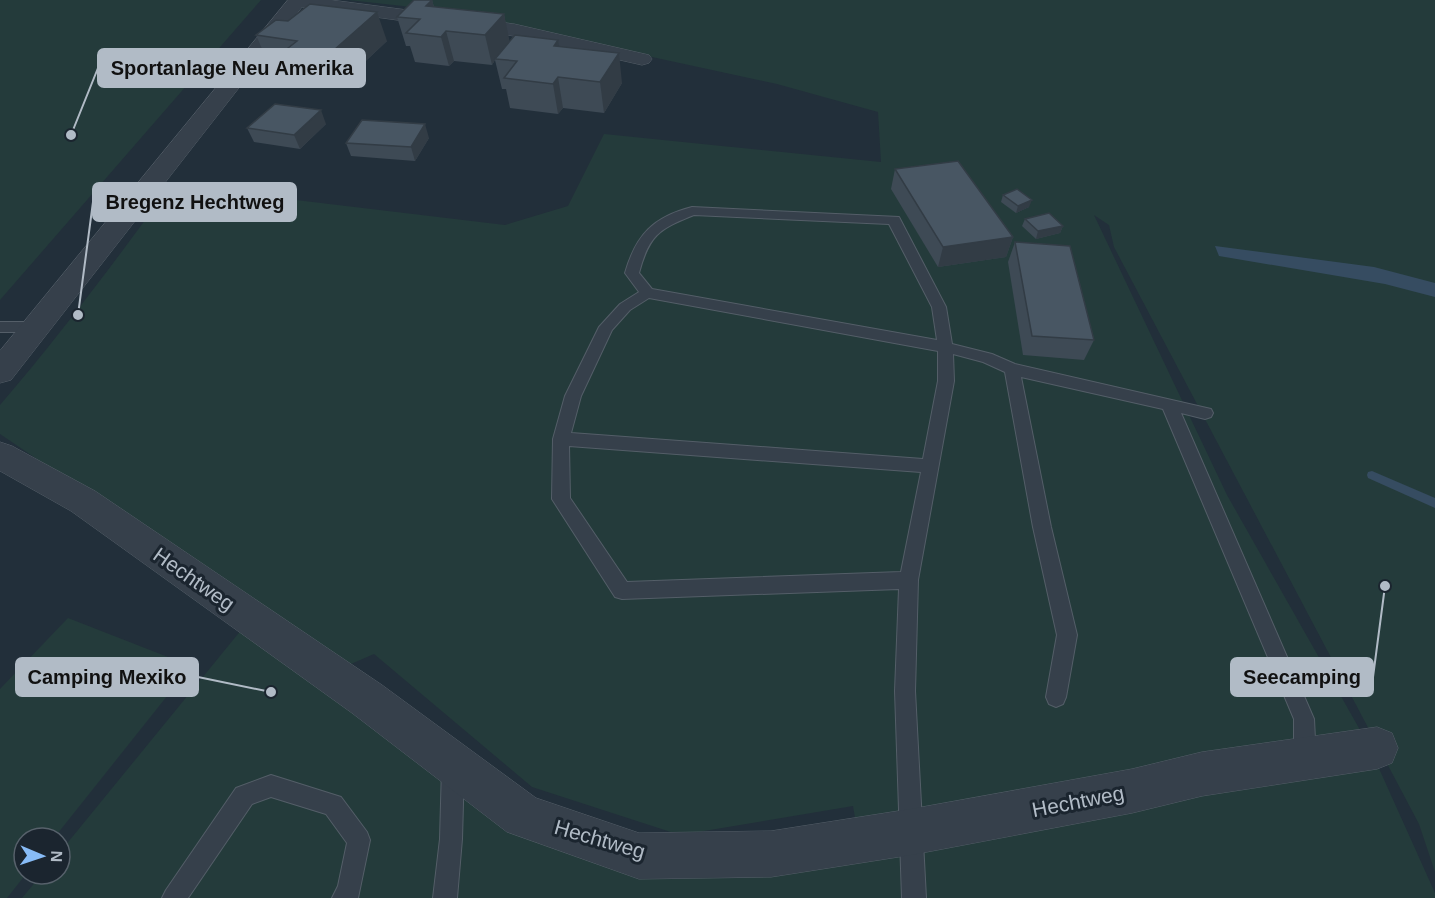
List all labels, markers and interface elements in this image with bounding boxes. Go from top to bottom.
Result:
callout: Sportanlage Neu Amerika [98,49,365,87]
text: Sportanlage Neu Amerika [111,57,354,79]
callout: Bregenz Hechtweg [93,183,296,221]
text: Bregenz Hechtweg [106,191,284,213]
street label: Hechtweg [149,543,239,615]
callout: Camping Mexiko [16,658,198,696]
callout: Seecamping [1231,658,1373,696]
text: Camping Mexiko [28,666,186,688]
text: Seecamping [1243,666,1361,688]
street label: Hechtweg [1030,781,1126,821]
street label: Hechtweg [552,815,648,863]
north arrow [12,826,72,886]
text: N [48,850,65,863]

